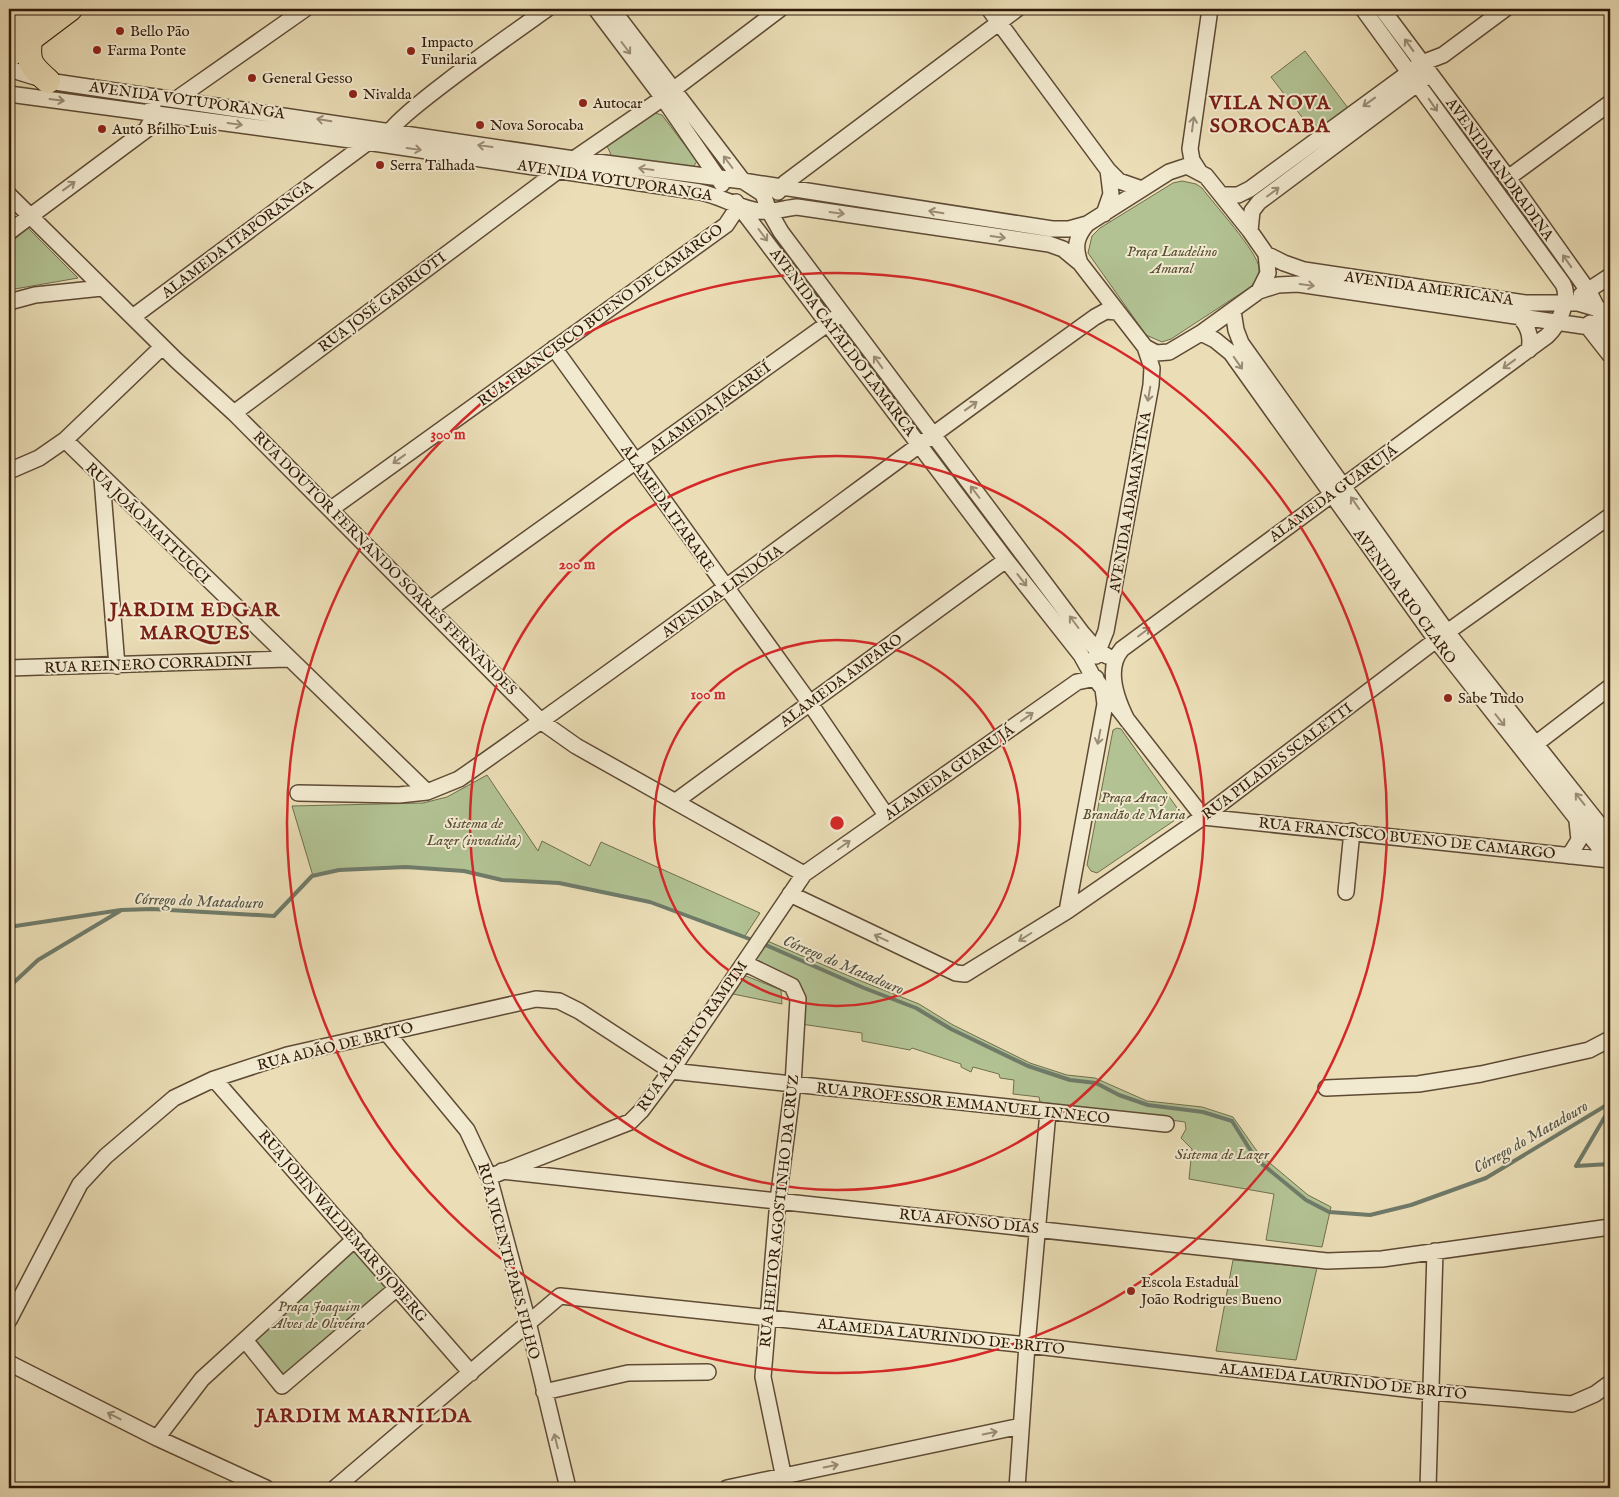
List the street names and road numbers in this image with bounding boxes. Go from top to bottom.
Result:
street label: AVENIDA VOTUPORANGA [87,77,287,124]
street label: AVENIDA ANDRADINA [1441,93,1558,245]
street label: AVENIDA VOTUPORANGA [515,156,715,205]
street label: ALAMEDA ITAPORANGA [157,176,318,303]
street label: RUA FRANCISCO BUENO DE CAMARGO [474,220,727,411]
street label: AVENIDA CATALDO LAMARCA [765,244,920,441]
street label: RUA JOSÉ GABRIOTI [315,248,450,357]
street label: AVENIDA AMERICANA [1342,267,1515,310]
street label: ALAMEDA JACAREÍ [645,358,775,459]
street label: AVENIDA ADAMANTINA [1105,409,1156,595]
street label: RUA DOUTOR FERNANDO SOARES FERNANDES [249,427,521,699]
street label: ALAMEDA ITARARE [616,440,719,576]
street label: ALAMEDA GUARUJÁ [1265,440,1402,547]
street label: RUA JOÃO MATTUCCI [81,459,215,588]
street label: AVENIDA RIO CLARO [1349,524,1460,668]
street label: AVENIDA LINDÓIA [657,541,787,642]
street label: ALAMEDA AMPARO [776,630,906,732]
street label: RUA REINERO CORRADINI [44,651,253,678]
street label: RUA PILADES SCALETTI [1198,698,1357,824]
street label: ALAMEDA GUARUJÁ [880,720,1019,825]
street label: RUA FRANCISCO BUENO DE CAMARGO [1257,813,1556,864]
street label: RUA ALBERTO RAMPIM [633,957,752,1115]
street label: RUA ADÃO DE BRITO [255,1018,415,1075]
street label: RUA HEITOR AGOSTINHO DA CRUZ [756,1073,803,1349]
street label: RUA PROFESSOR EMMANUEL INNECO [815,1079,1111,1128]
street label: RUA JOHN WALDEMAR SJOBERG [254,1126,431,1326]
street label: RUA VICENTE PAES FILHO [473,1161,544,1361]
street label: RUA AFONSO DIAS [898,1205,1040,1238]
street label: ALAMEDA LAURINDO DE BRITO [815,1314,1066,1359]
street label: ALAMEDA LAURINDO DE BRITO [1217,1359,1468,1404]

